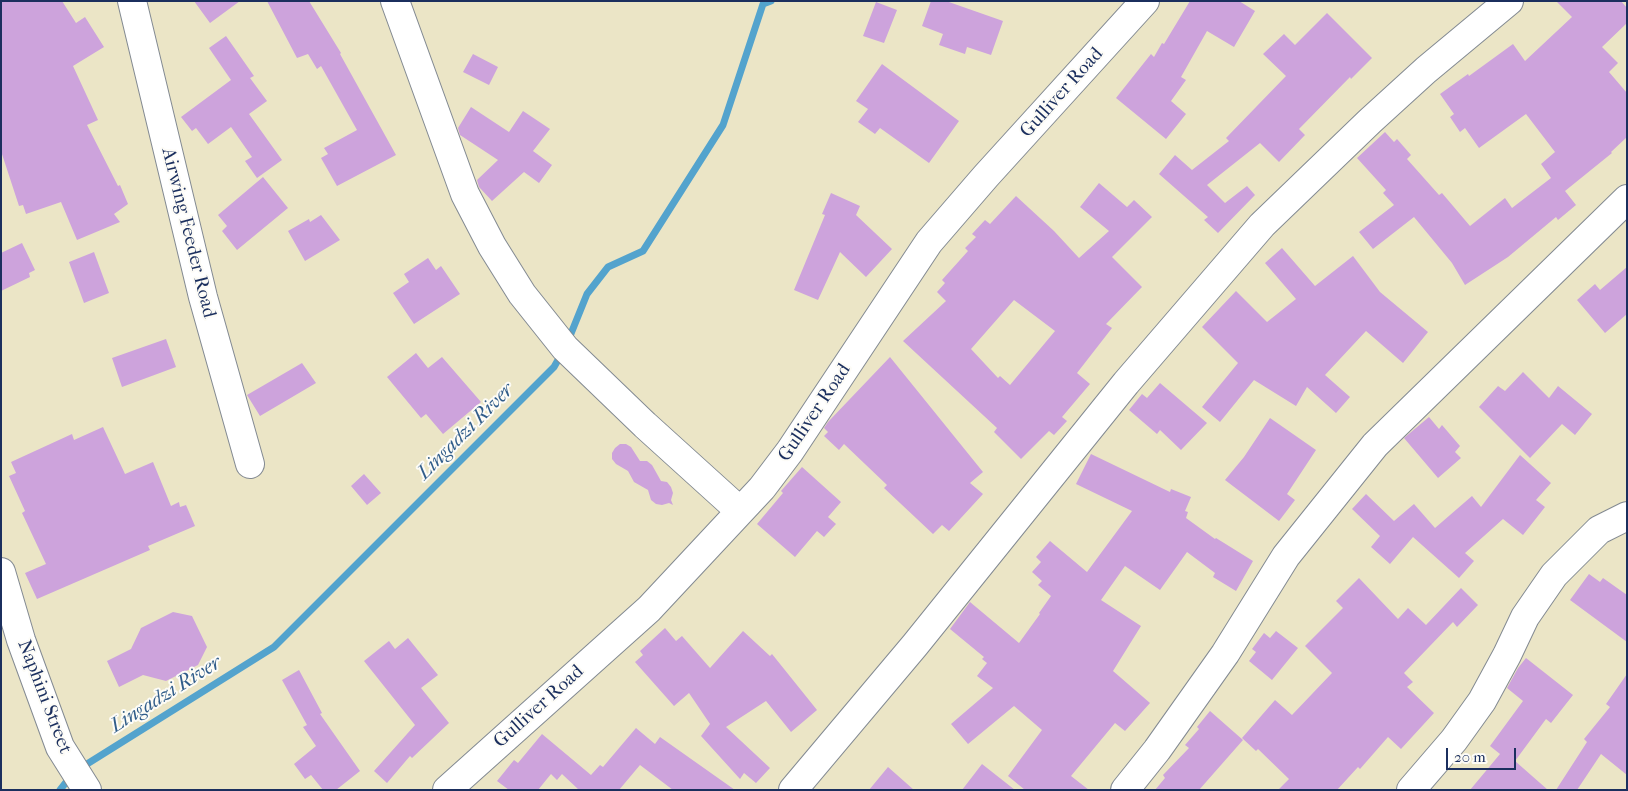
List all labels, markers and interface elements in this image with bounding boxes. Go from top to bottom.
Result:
street label: Gulliver Road [1016,43,1108,143]
street label: Airwing Feeder Road [156,146,220,320]
street label: Gulliver Road [774,360,856,466]
water label: Lingadzi River [413,379,519,485]
street label: Naphini Street [12,637,76,757]
water label: Lingadzi River [106,651,226,739]
street label: Gulliver Road [489,661,589,753]
scale bar [1448,738,1518,770]
text: 20 m [1454,748,1486,766]

